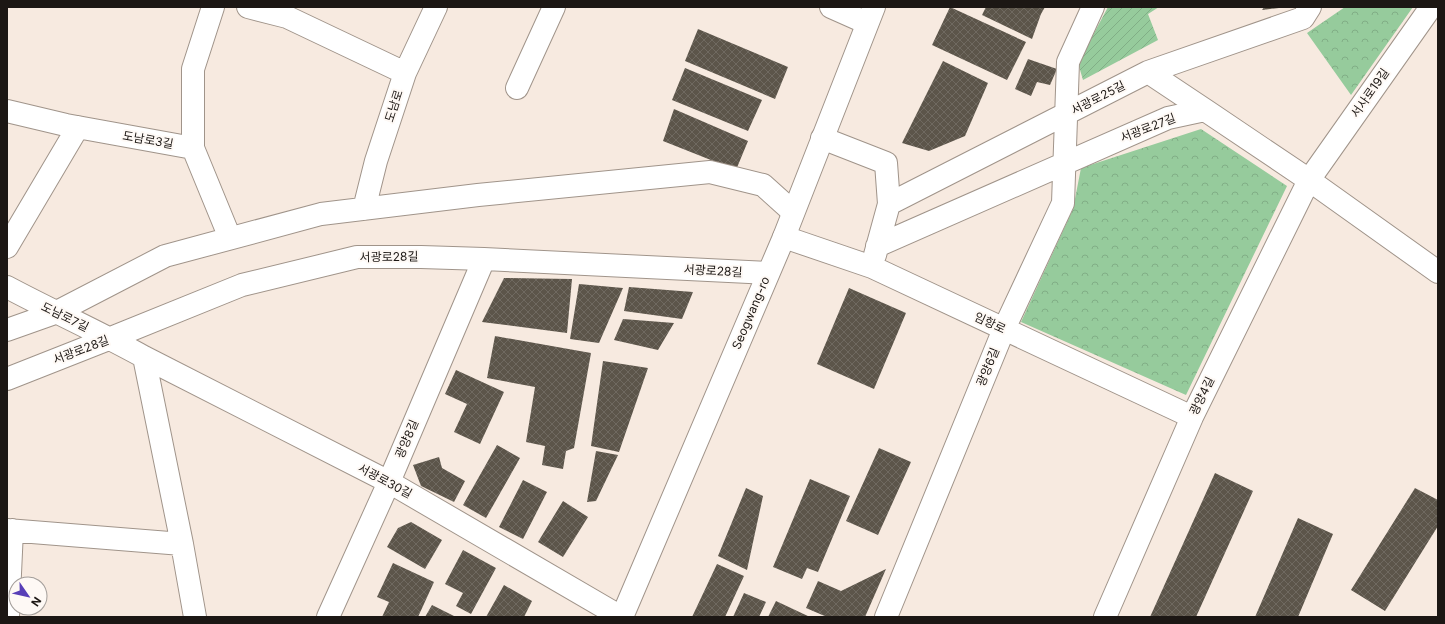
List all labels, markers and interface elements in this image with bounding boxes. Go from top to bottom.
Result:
street label: 서사로19길 [1347,65,1392,120]
street label: 서광로25길 [1068,78,1127,118]
street label: 도남로 [381,88,406,124]
street label: 서광로27길 [1118,110,1178,145]
street label: 도남로3길 [121,128,175,151]
street label: 서광로28길 [359,248,419,265]
street label: 서광로28길 [683,261,743,280]
street label: Seogwang-ro [729,274,773,351]
street label: 도남로7길 [39,299,91,334]
street label: 임항로 [972,309,1008,336]
street label: 서광로28길 [51,332,111,367]
street label: 광양6길 [973,345,1002,388]
street label: 광양4길 [1186,374,1217,417]
street label: 광양8길 [392,417,421,460]
street label: 서광로30길 [356,460,415,501]
north arrow [8,576,48,616]
text: N [28,594,44,609]

